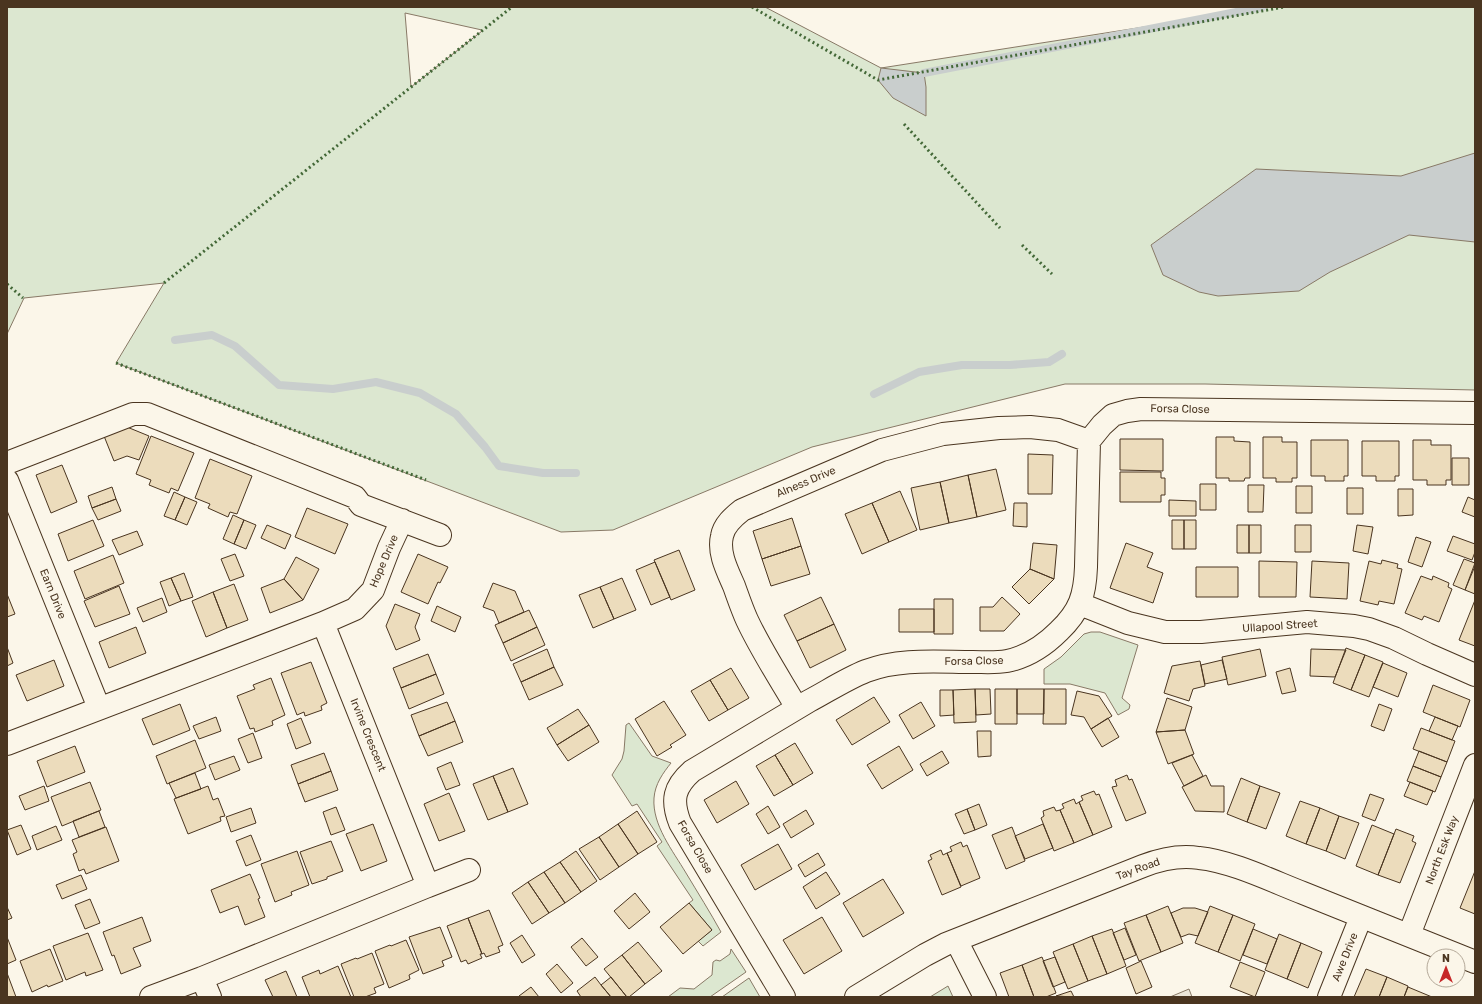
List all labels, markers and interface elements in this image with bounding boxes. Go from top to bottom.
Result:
street label: Forsa Close [1150,402,1210,416]
street label: Alness Drive [774,464,838,500]
street label: Hope Drive [367,533,401,589]
street label: Earn Drive [37,567,69,621]
street label: Ullapool Street [1242,617,1319,635]
street label: Forsa Close [944,654,1004,668]
street label: Irvine Crescent [347,697,389,774]
street label: North Esk Way [1423,814,1461,886]
street label: Forsa Close [675,818,715,876]
street label: Tay Road [1114,855,1162,883]
street label: Awe Drive [1329,931,1361,983]
north arrow [1426,948,1466,988]
text: N [1442,952,1450,965]

